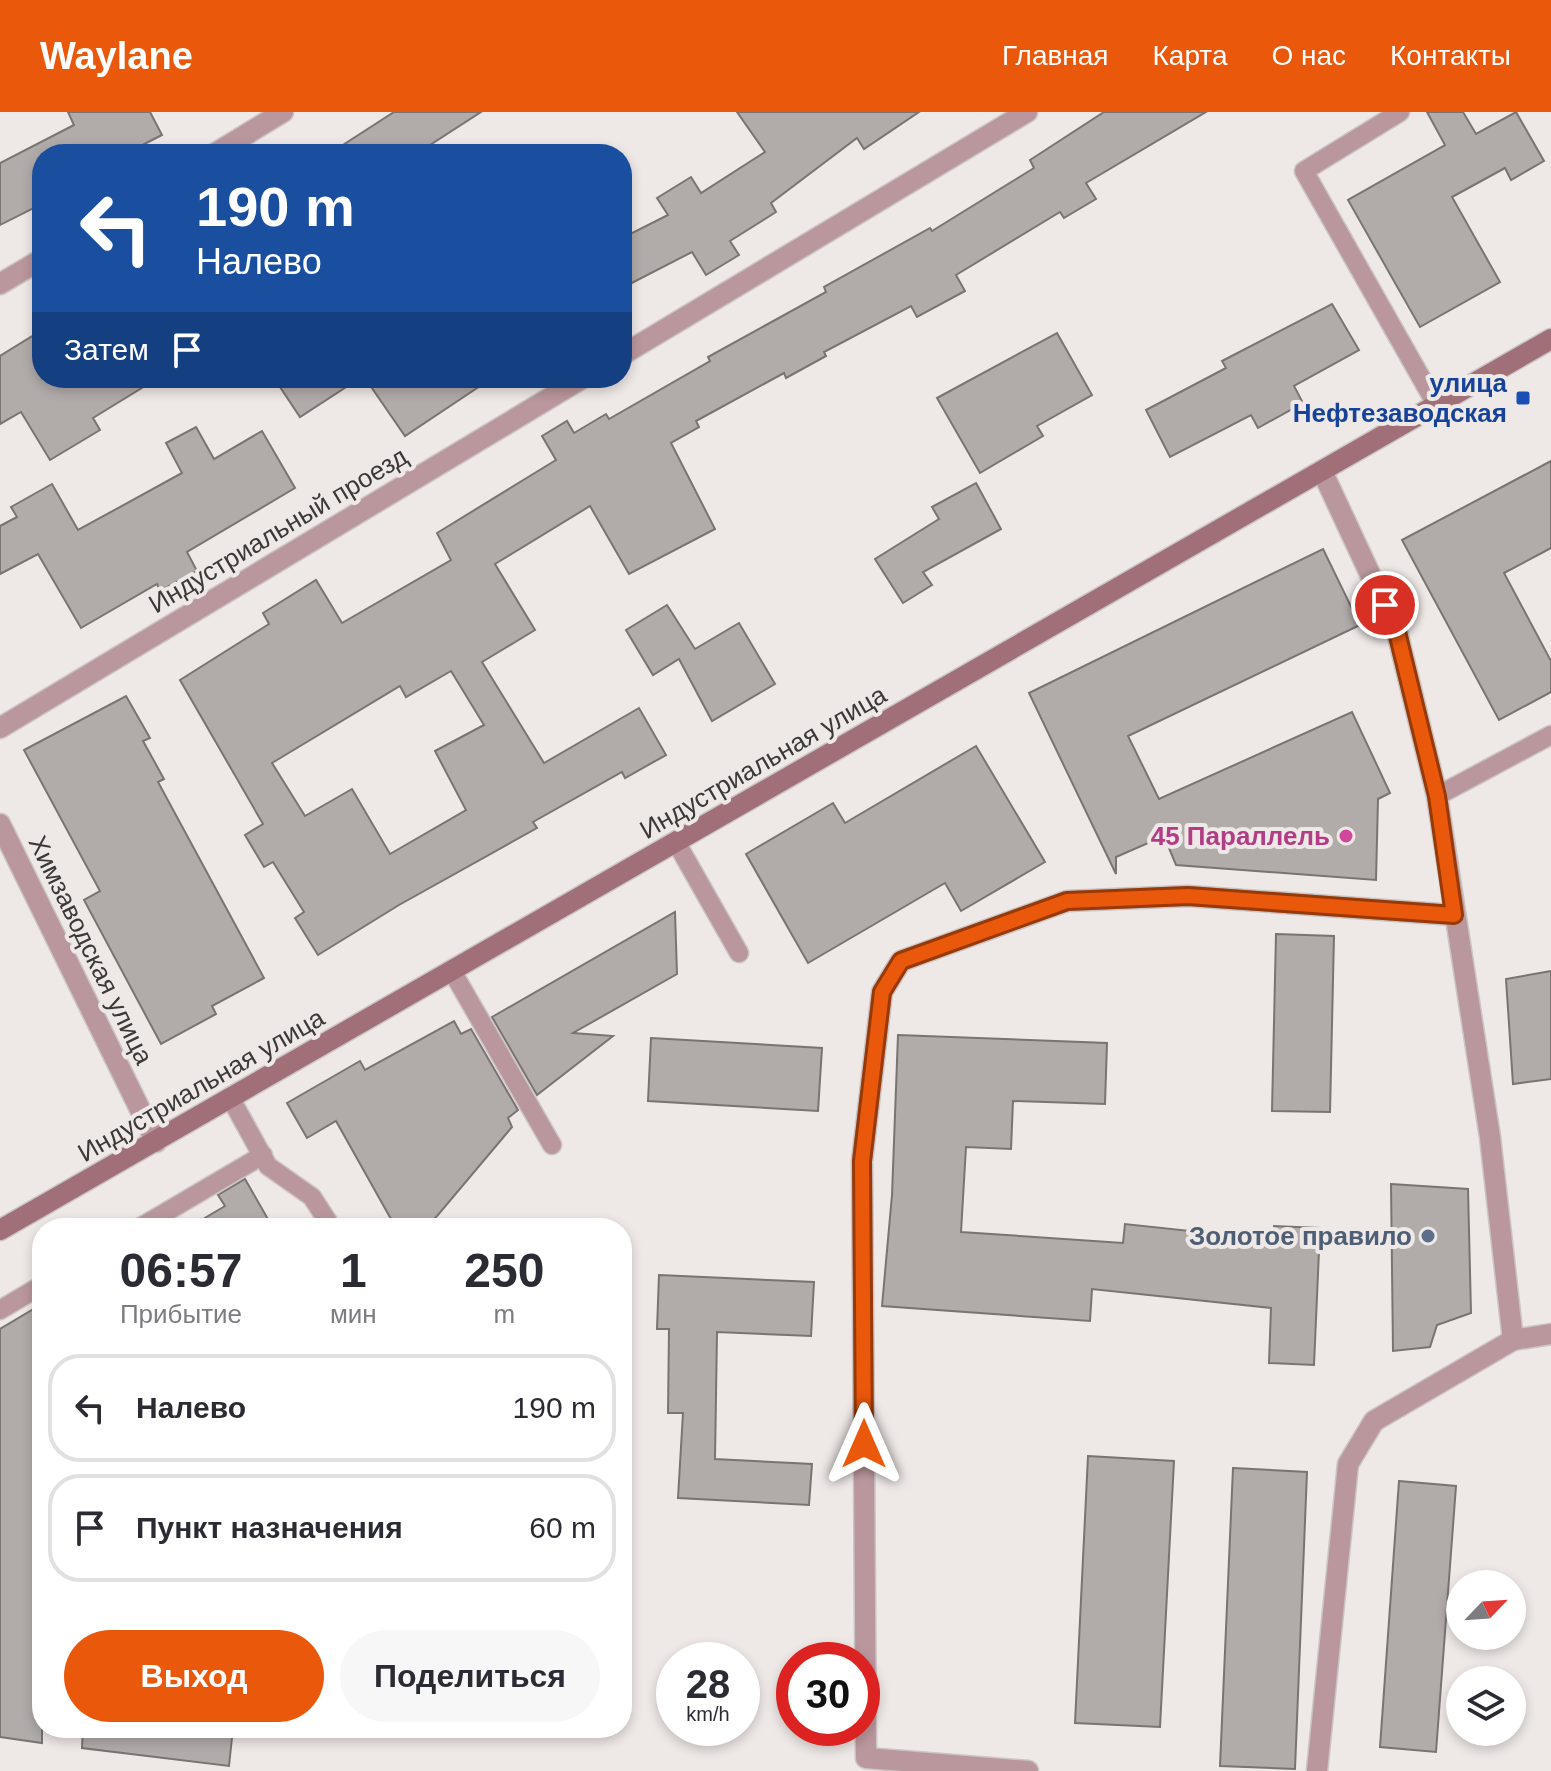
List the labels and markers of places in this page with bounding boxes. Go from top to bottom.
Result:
place label: улица Нефтезаводская [1293,368,1508,428]
marker: улица Нефтезаводская [1514,389,1532,407]
pin [1351,571,1419,639]
place label: 45 Параллель [1151,821,1330,851]
marker: 45 Параллель [1337,827,1355,845]
place label: Золотое правило [1189,1221,1412,1251]
marker: Золотое правило [1419,1227,1437,1245]

